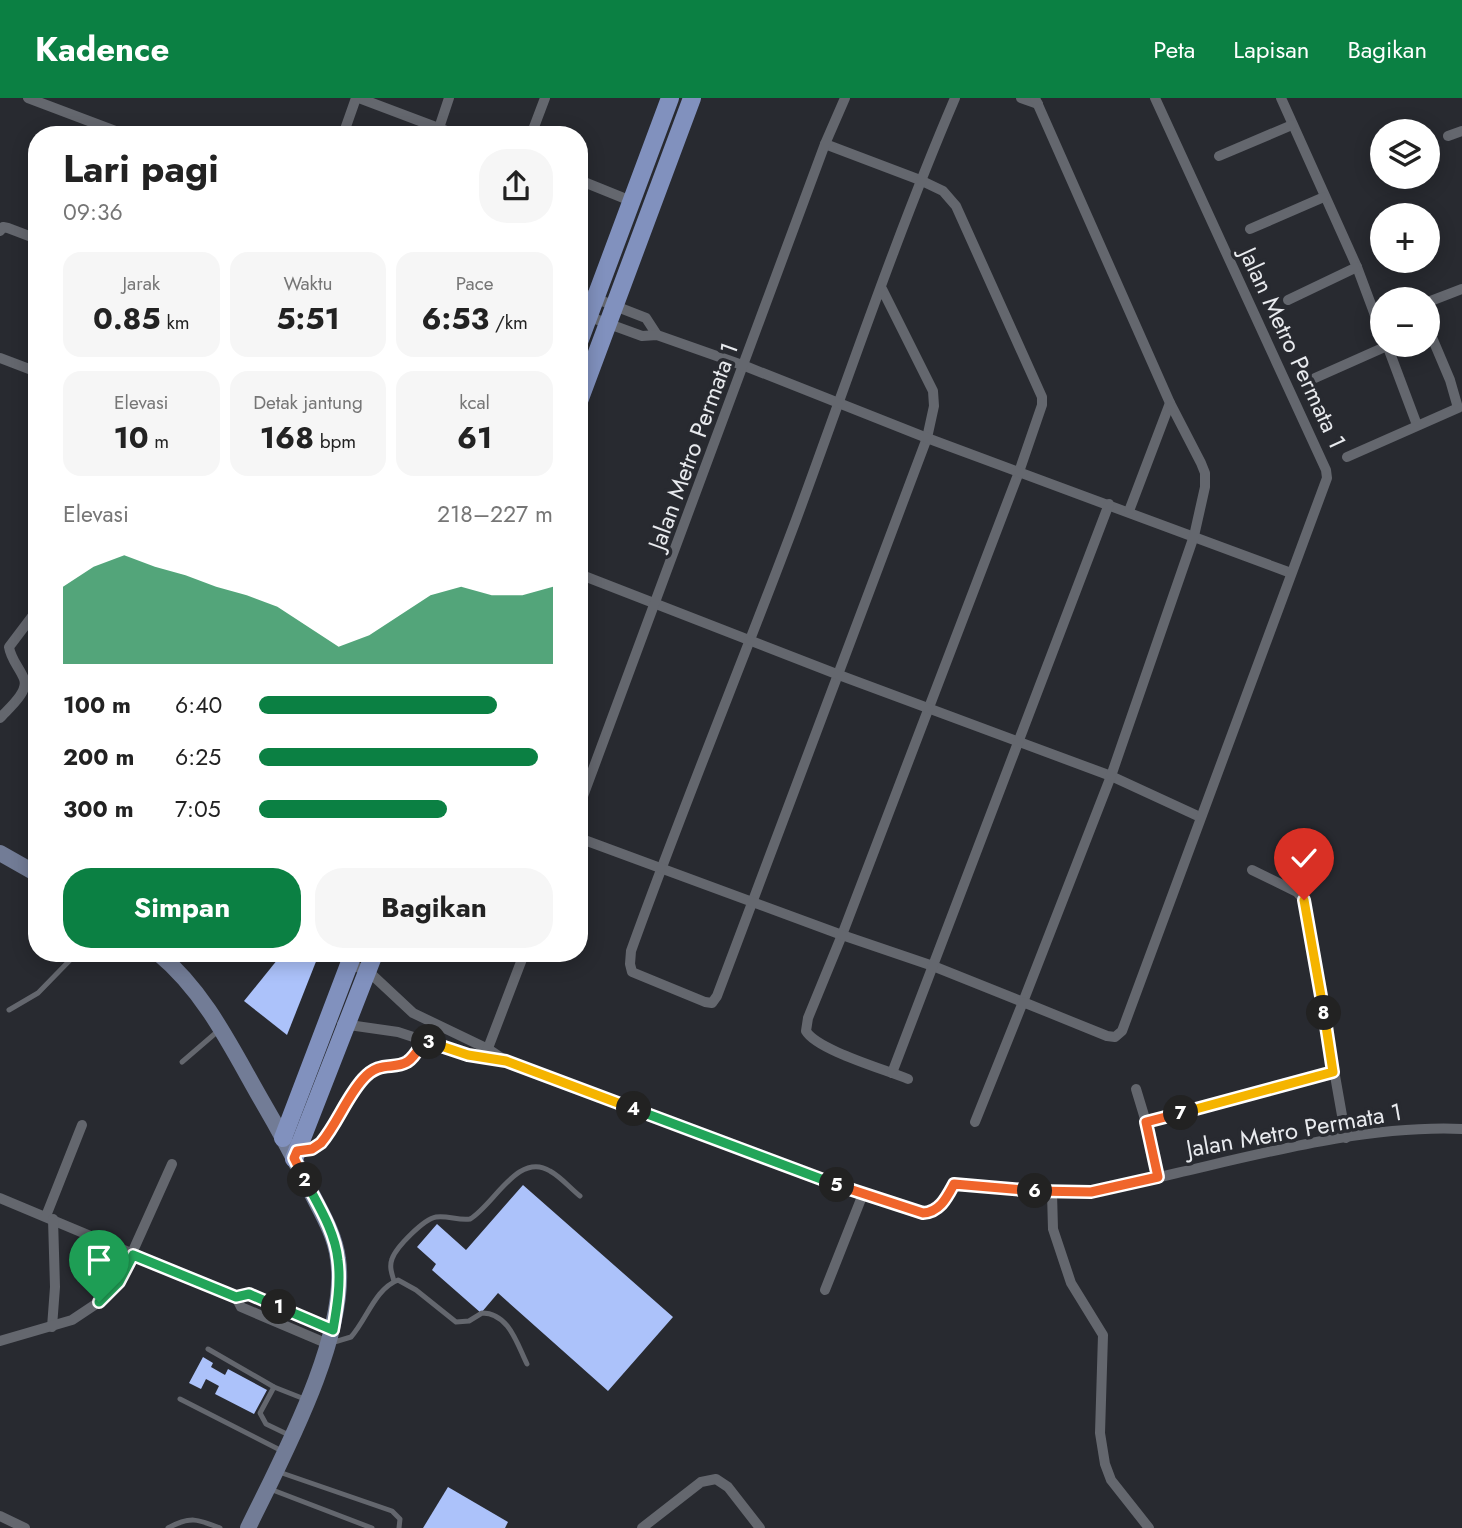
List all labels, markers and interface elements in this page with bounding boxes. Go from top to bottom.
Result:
text: Kadence [35,26,169,73]
text: Peta [1153,32,1195,67]
text: Lapisan [1233,32,1309,67]
text: Bagikan [1347,32,1427,67]
map controls [1370,119,1440,357]
button: layers [1370,119,1440,189]
text: Lari pagi [63,141,219,196]
button: share [479,149,553,223]
text: 09:36 [63,195,123,229]
button: + [1370,203,1440,273]
street label: Jalan Metro Permata 1 [1230,239,1355,454]
text: Jarak [122,270,160,297]
text: Waktu [284,270,332,297]
text: Pace [456,270,494,297]
button: − [1370,287,1440,357]
text: 0.85 [93,297,161,340]
text: 5:51 [276,297,340,340]
text: 6:53 [421,297,489,340]
text: km [161,309,190,336]
text: /km [489,309,528,336]
street label: Jalan Metro Permata 1 [638,337,747,557]
text: Elevasi [114,389,169,416]
text: Detak jantung [253,389,363,416]
text: kcal [459,389,490,416]
text: 10 [113,416,149,459]
text: 168 [260,416,314,459]
text: 61 [457,416,492,459]
text: m [149,428,169,455]
text: bpm [314,428,356,455]
text: Elevasi [63,497,129,531]
text: 218–227 m [437,497,553,531]
text: 100 m [63,688,131,722]
text: 6:40 [175,688,222,722]
text: 200 m [63,740,134,774]
text: 6:25 [175,740,221,774]
text: 300 m [63,792,134,826]
text: 7:05 [175,792,221,826]
pin [1274,828,1334,900]
icon: check [1285,839,1323,877]
button: Simpan [63,868,301,948]
button: Bagikan [315,868,553,948]
pin: 8 [1306,996,1342,1030]
text: 8 [1318,999,1329,1026]
pin: 3 [412,1024,446,1060]
text: 3 [423,1028,434,1055]
pin: 4 [616,1091,652,1126]
street label: Jalan Metro Permata 1 [1180,1094,1405,1167]
text: 4 [627,1095,640,1122]
pin: 7 [1164,1096,1198,1130]
text: 7 [1175,1099,1186,1126]
pin: 2 [288,1162,322,1198]
text: 2 [298,1166,311,1193]
pin: 5 [820,1168,854,1202]
text: 5 [830,1171,843,1198]
pin: 6 [1018,1174,1052,1208]
text: 6 [1028,1177,1041,1204]
pin [69,1230,129,1302]
icon: arrive [80,1241,118,1279]
pin: 1 [262,1290,296,1324]
text: 1 [274,1293,283,1320]

